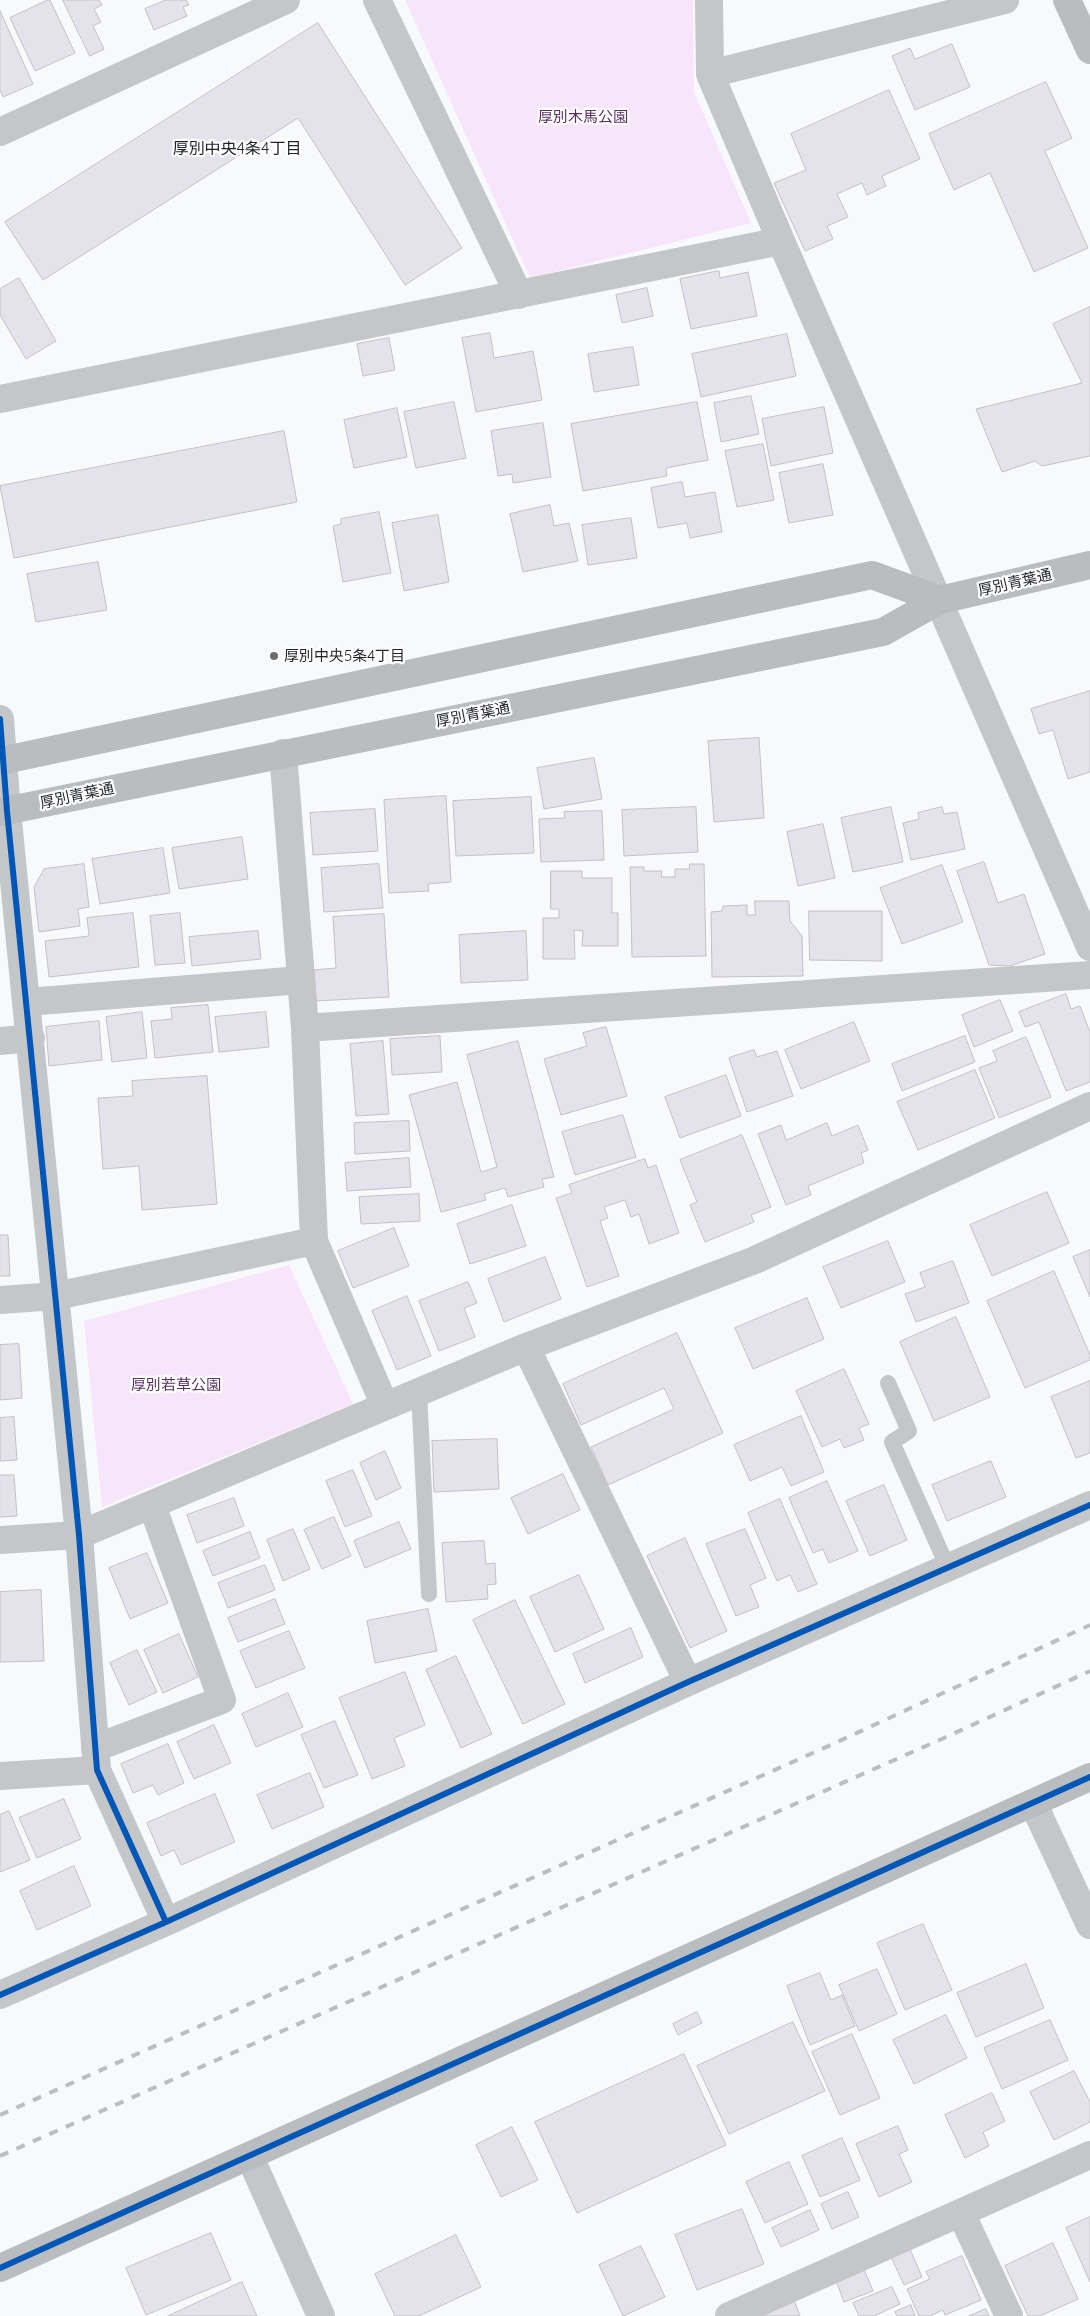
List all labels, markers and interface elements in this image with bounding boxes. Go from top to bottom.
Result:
park label: 厚別木馬公園 [538,108,628,126]
district label: 厚別中央4条4丁目 [173,139,301,159]
street label: 厚別青葉通 [976,566,1054,600]
place label: 厚別中央5条4丁目 [284,647,405,665]
marker: 厚別中央5条4丁目 [268,650,280,662]
street label: 厚別青葉通 [434,699,512,731]
street label: 厚別青葉通 [38,779,116,813]
park label: 厚別若草公園 [131,1376,221,1394]

